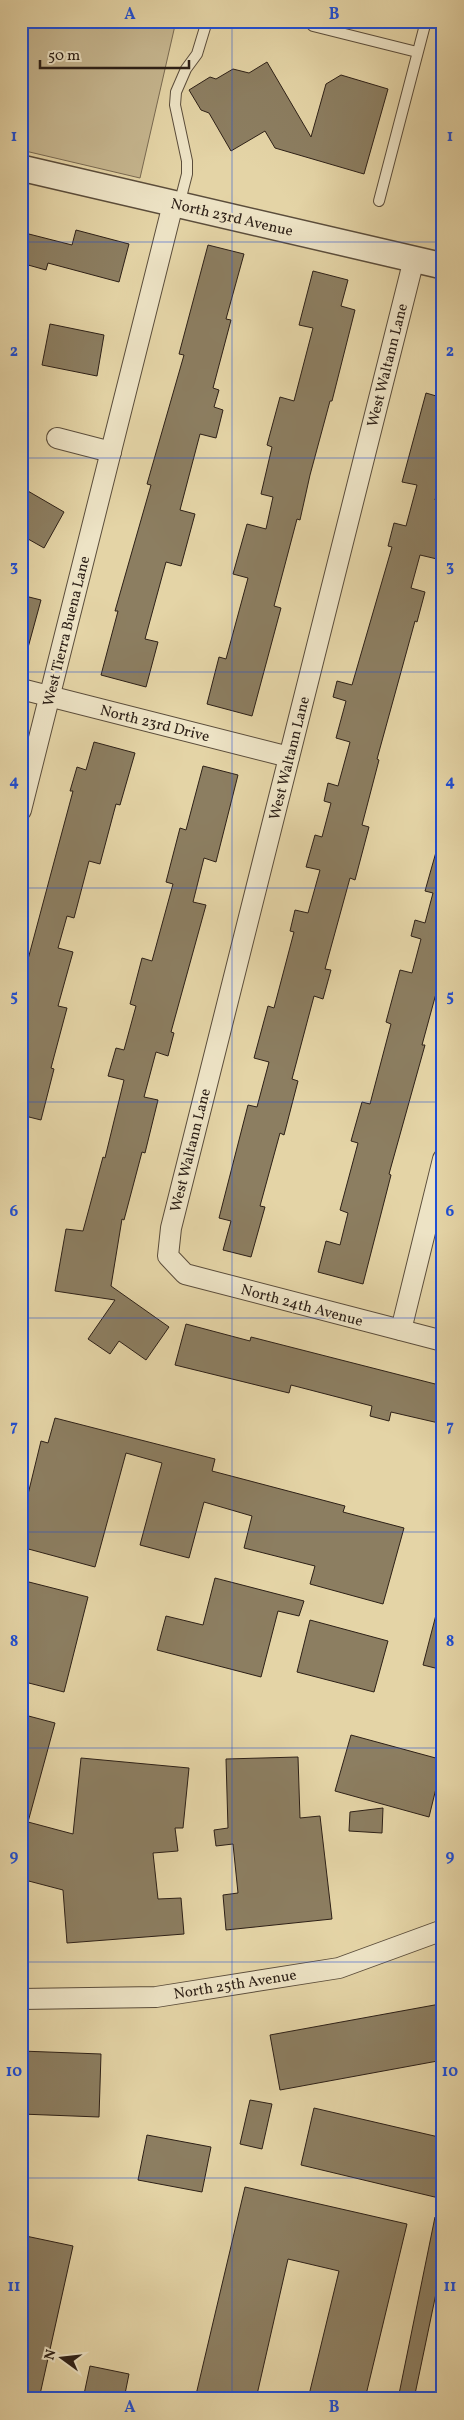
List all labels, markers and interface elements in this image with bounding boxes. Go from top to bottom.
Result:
text: A [124,4,136,26]
text: B [329,4,340,26]
scale bar [40,38,189,70]
text: 50 m [48,46,80,67]
text: 1 [11,126,17,148]
text: 1 [447,126,453,148]
street label: North 23rd Avenue [169,194,295,243]
street label: West Waltann Lane [363,301,414,429]
text: 2 [10,341,18,363]
text: 2 [446,341,454,363]
street label: West Tierra Buena Lane [39,554,96,709]
text: 3 [10,556,18,578]
text: 3 [446,556,454,578]
street label: West Waltann Lane [265,694,316,822]
street label: North 23rd Drive [98,701,212,748]
text: 4 [9,771,19,793]
text: 4 [445,771,455,793]
text: 5 [10,986,18,1008]
text: 5 [446,986,454,1008]
street label: West Waltann Lane [166,1086,217,1214]
text: 6 [10,1201,19,1223]
text: 6 [446,1201,455,1223]
street label: North 24th Avenue [238,1280,365,1333]
text: 7 [10,1416,18,1438]
text: 7 [446,1416,454,1438]
text: 8 [10,1631,18,1653]
text: 8 [446,1631,454,1653]
text: 9 [10,1846,19,1868]
text: 9 [446,1846,455,1868]
street label: North 25th Avenue [172,1965,298,2006]
text: 10 [6,2061,22,2083]
text: 10 [442,2061,458,2083]
text: 11 [8,2276,20,2298]
text: 11 [444,2276,456,2298]
north arrow [38,2332,88,2382]
text: N [40,2348,61,2362]
text: A [124,2397,136,2419]
text: B [329,2397,340,2419]

